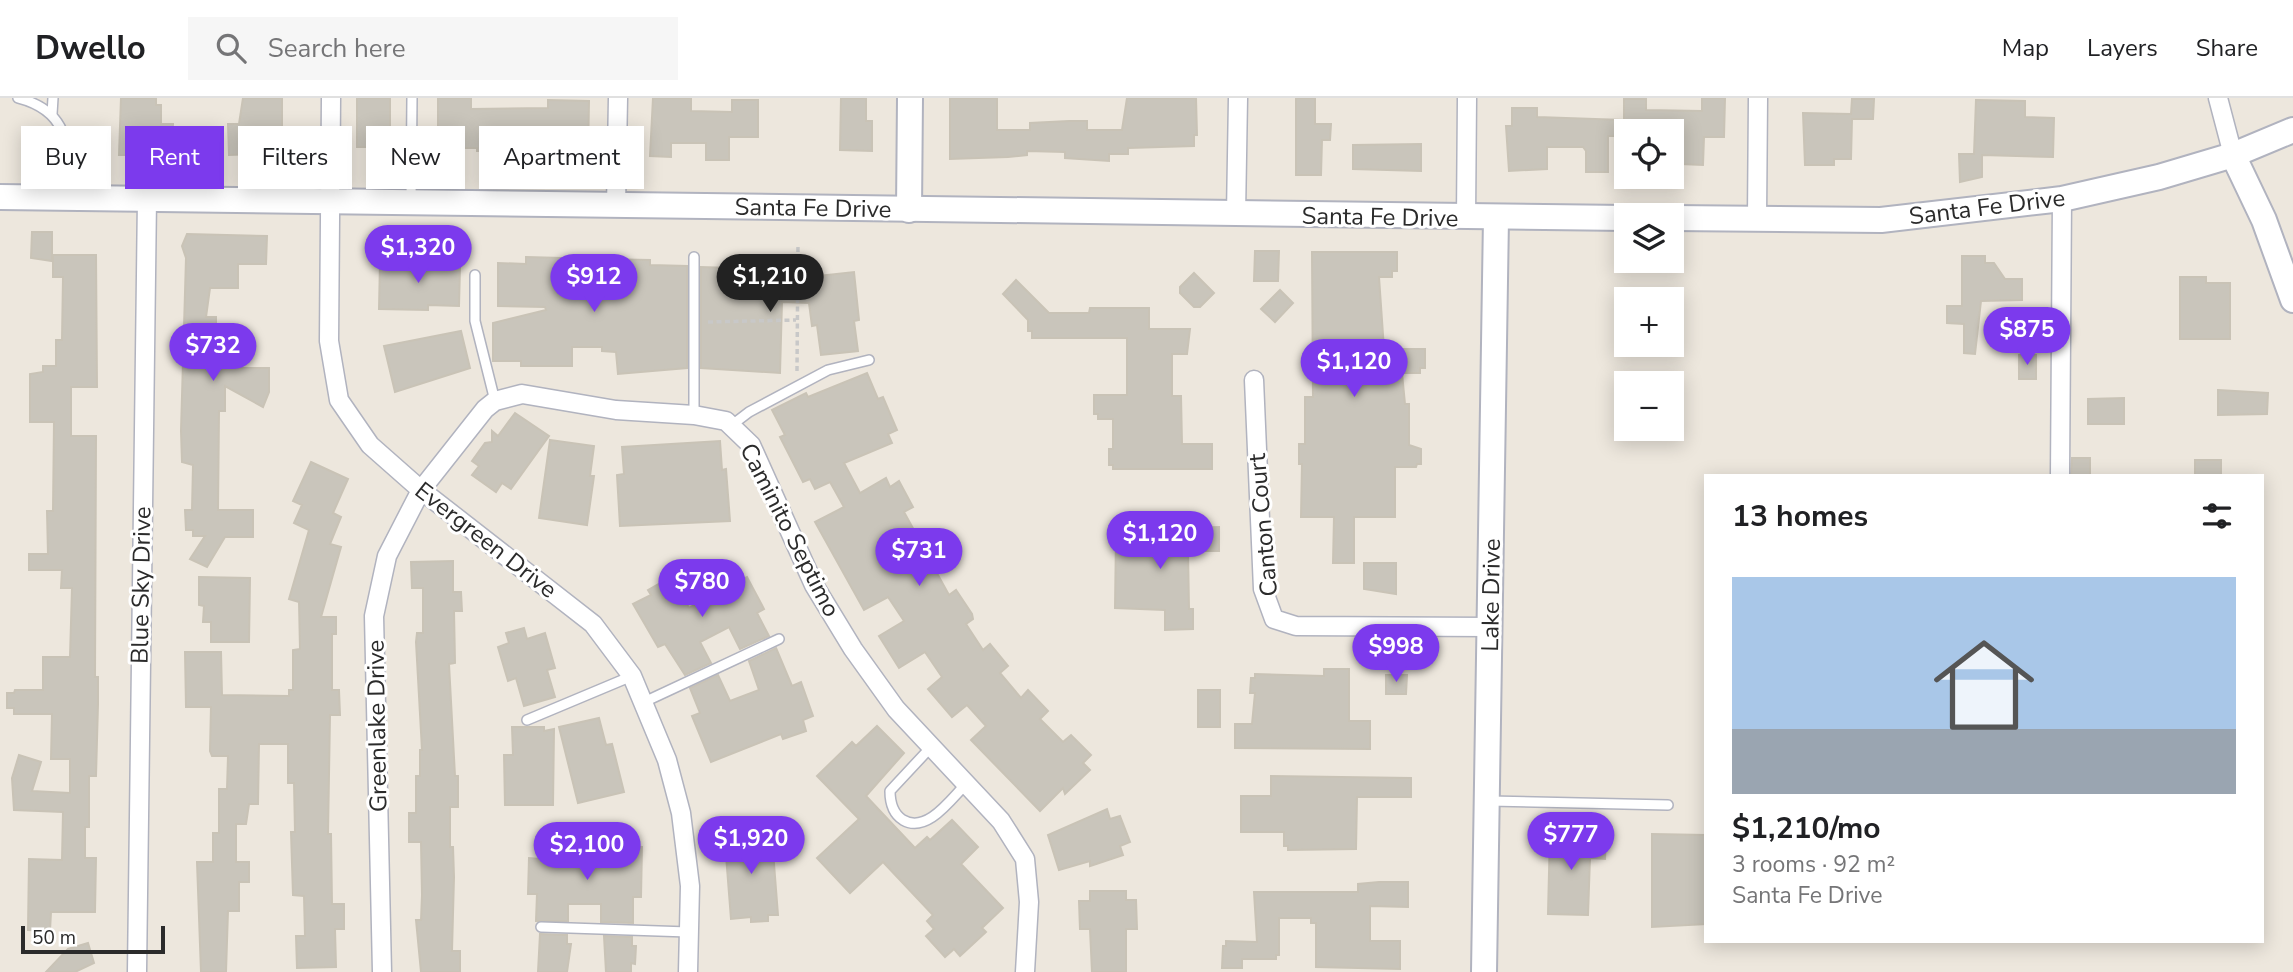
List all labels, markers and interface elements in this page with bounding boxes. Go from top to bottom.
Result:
search box [188,17,678,80]
text: Dwello [35,26,146,71]
icon: search [212,29,250,67]
text: Search here [268,31,406,66]
text: Map [2002,32,2049,64]
text: Layers [2087,32,2158,64]
text: Share [2196,32,2258,64]
map controls [1614,119,1684,441]
button: locate [1614,119,1684,189]
chip: Buy [21,126,111,189]
chip: Rent [125,126,224,189]
chip: Filters [238,126,352,189]
chip: New [366,126,465,189]
chip: Apartment [479,126,644,189]
street label: Santa Fe Drive [1907,182,2067,232]
street label: Santa Fe Drive [734,191,892,225]
street label: Santa Fe Drive [1301,200,1459,234]
button: layers [1614,203,1684,273]
pin: $1,320 [361,226,475,285]
text: $1,320 [381,232,455,263]
pin: $912 [553,254,635,314]
pin: $1,210 [713,254,827,314]
text: $912 [566,261,622,292]
text: $1,210 [733,261,807,292]
button: + [1614,287,1684,357]
pin: $875 [1986,308,2068,367]
text: $875 [1999,314,2055,345]
pin: $732 [172,324,254,383]
text: $732 [185,330,241,361]
pin: $1,120 [1297,340,1411,399]
text: $1,120 [1317,346,1391,377]
button: − [1614,371,1684,441]
street label: Caminito Septimo [732,438,848,622]
street label: Canton Court [1241,452,1285,598]
street label: Evergreen Drive [408,474,564,606]
text: 13 homes [1732,496,1868,537]
icon: filters [2198,497,2236,535]
street label: Blue Sky Drive [124,506,158,664]
pin: $1,120 [1103,512,1217,571]
text: $1,120 [1123,518,1197,549]
pin: $731 [878,528,960,588]
text: $731 [891,535,947,566]
street label: Lake Drive [1474,538,1508,652]
pin: $780 [661,560,743,619]
text: $780 [674,566,730,597]
icon: home [1921,622,2047,748]
pin: $998 [1355,624,1437,684]
text: $998 [1368,631,1424,662]
street label: Greenlake Drive [359,640,395,812]
text: $1,210/mo [1732,808,1881,849]
pin: $777 [1530,812,1612,872]
pin: $1,920 [694,816,808,876]
text: $777 [1543,819,1599,850]
pin: $2,100 [530,822,644,882]
text: $1,920 [714,823,788,854]
text: $2,100 [550,829,624,860]
text: 3 rooms · 92 m² [1732,849,1895,880]
text: Santa Fe Drive [1732,880,1882,911]
scale bar [21,923,164,955]
text: 50 m [32,925,76,951]

